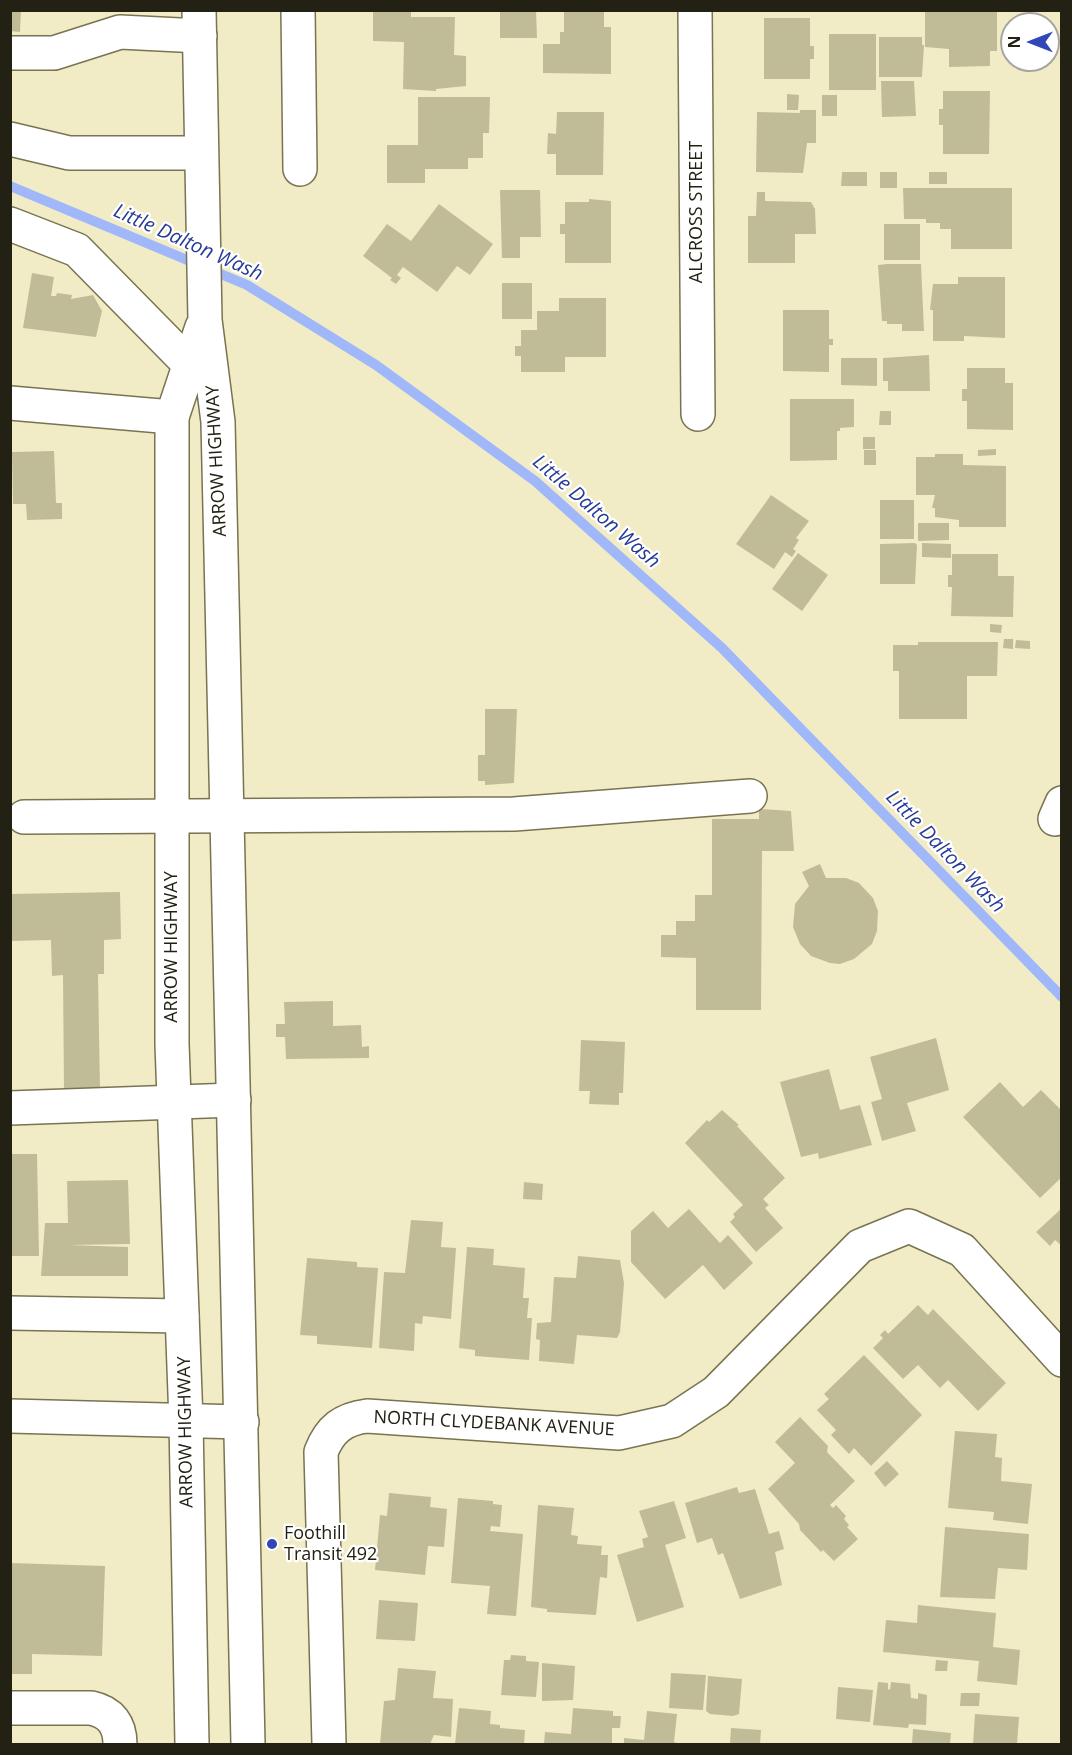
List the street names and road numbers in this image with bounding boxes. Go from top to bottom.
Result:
street label: ALCROSS STREET [686,141,708,283]
street label: ARROW HIGHWAY [202,385,232,537]
street label: ARROW HIGHWAY [161,871,183,1023]
street label: ARROW HIGHWAY [174,1356,198,1508]
street label: NORTH CLYDEBANK AVENUE [373,1407,615,1441]

